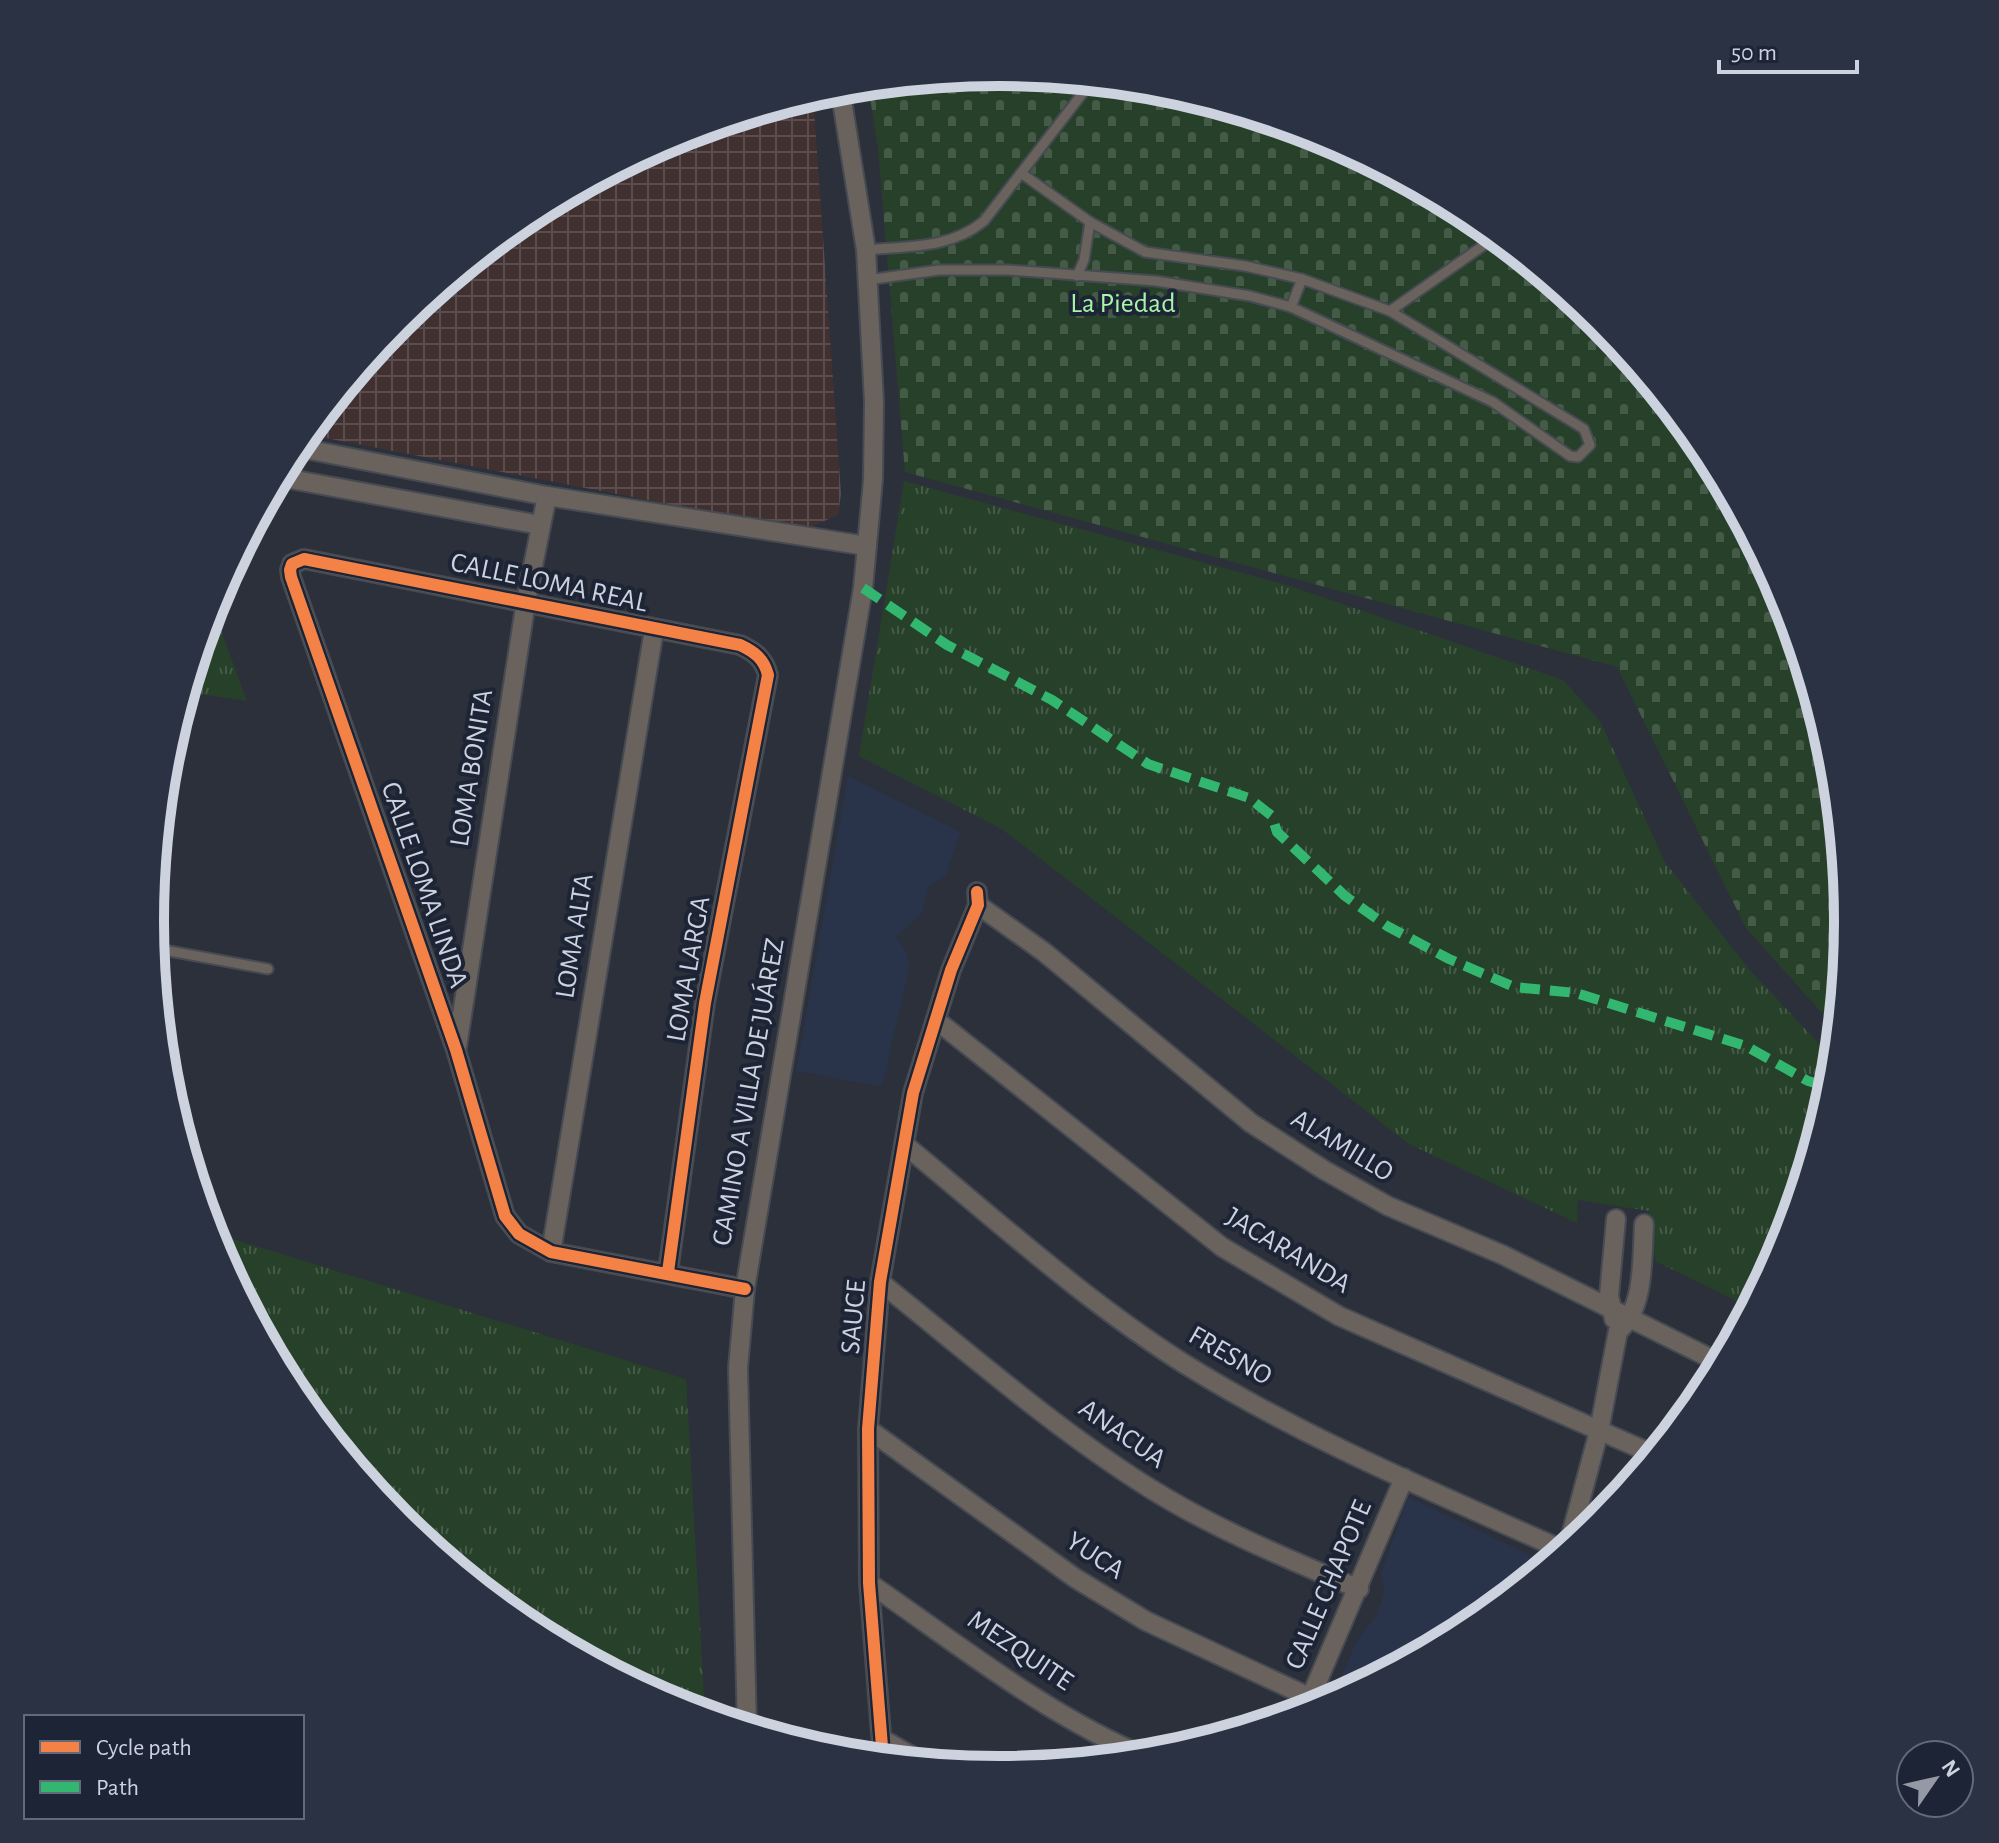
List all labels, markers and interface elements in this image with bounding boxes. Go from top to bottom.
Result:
scale bar [1719,24,1857,74]
text: 50 m [1731,41,1777,65]
park label: La Piedad [1070,290,1176,318]
street label: CALLE LOMA REAL [448,548,650,618]
street label: LOMA BONITA [446,687,498,849]
street label: CALLE LOMA LINDA [376,778,472,992]
street label: LOMA ALTA [551,872,599,1000]
street label: LOMA LARGA [662,894,716,1044]
street label: CAMINO A VILLA DE JUÁREZ [705,936,790,1248]
street label: ALAMILLO [1286,1105,1398,1187]
street label: JACARANDA [1221,1203,1355,1299]
street label: SAUCE [837,1279,871,1355]
street label: FRESNO [1184,1321,1276,1391]
street label: ANACUA [1073,1394,1171,1474]
street label: CALLE CHAPOTE [1281,1496,1377,1674]
street label: YUCA [1061,1527,1129,1585]
street label: MEZQUITE [962,1606,1078,1696]
legend [24,1715,304,1819]
text: Cycle path [96,1736,192,1760]
north arrow [1895,1739,1975,1819]
text: N [1937,1756,1964,1781]
text: Path [96,1776,139,1800]

